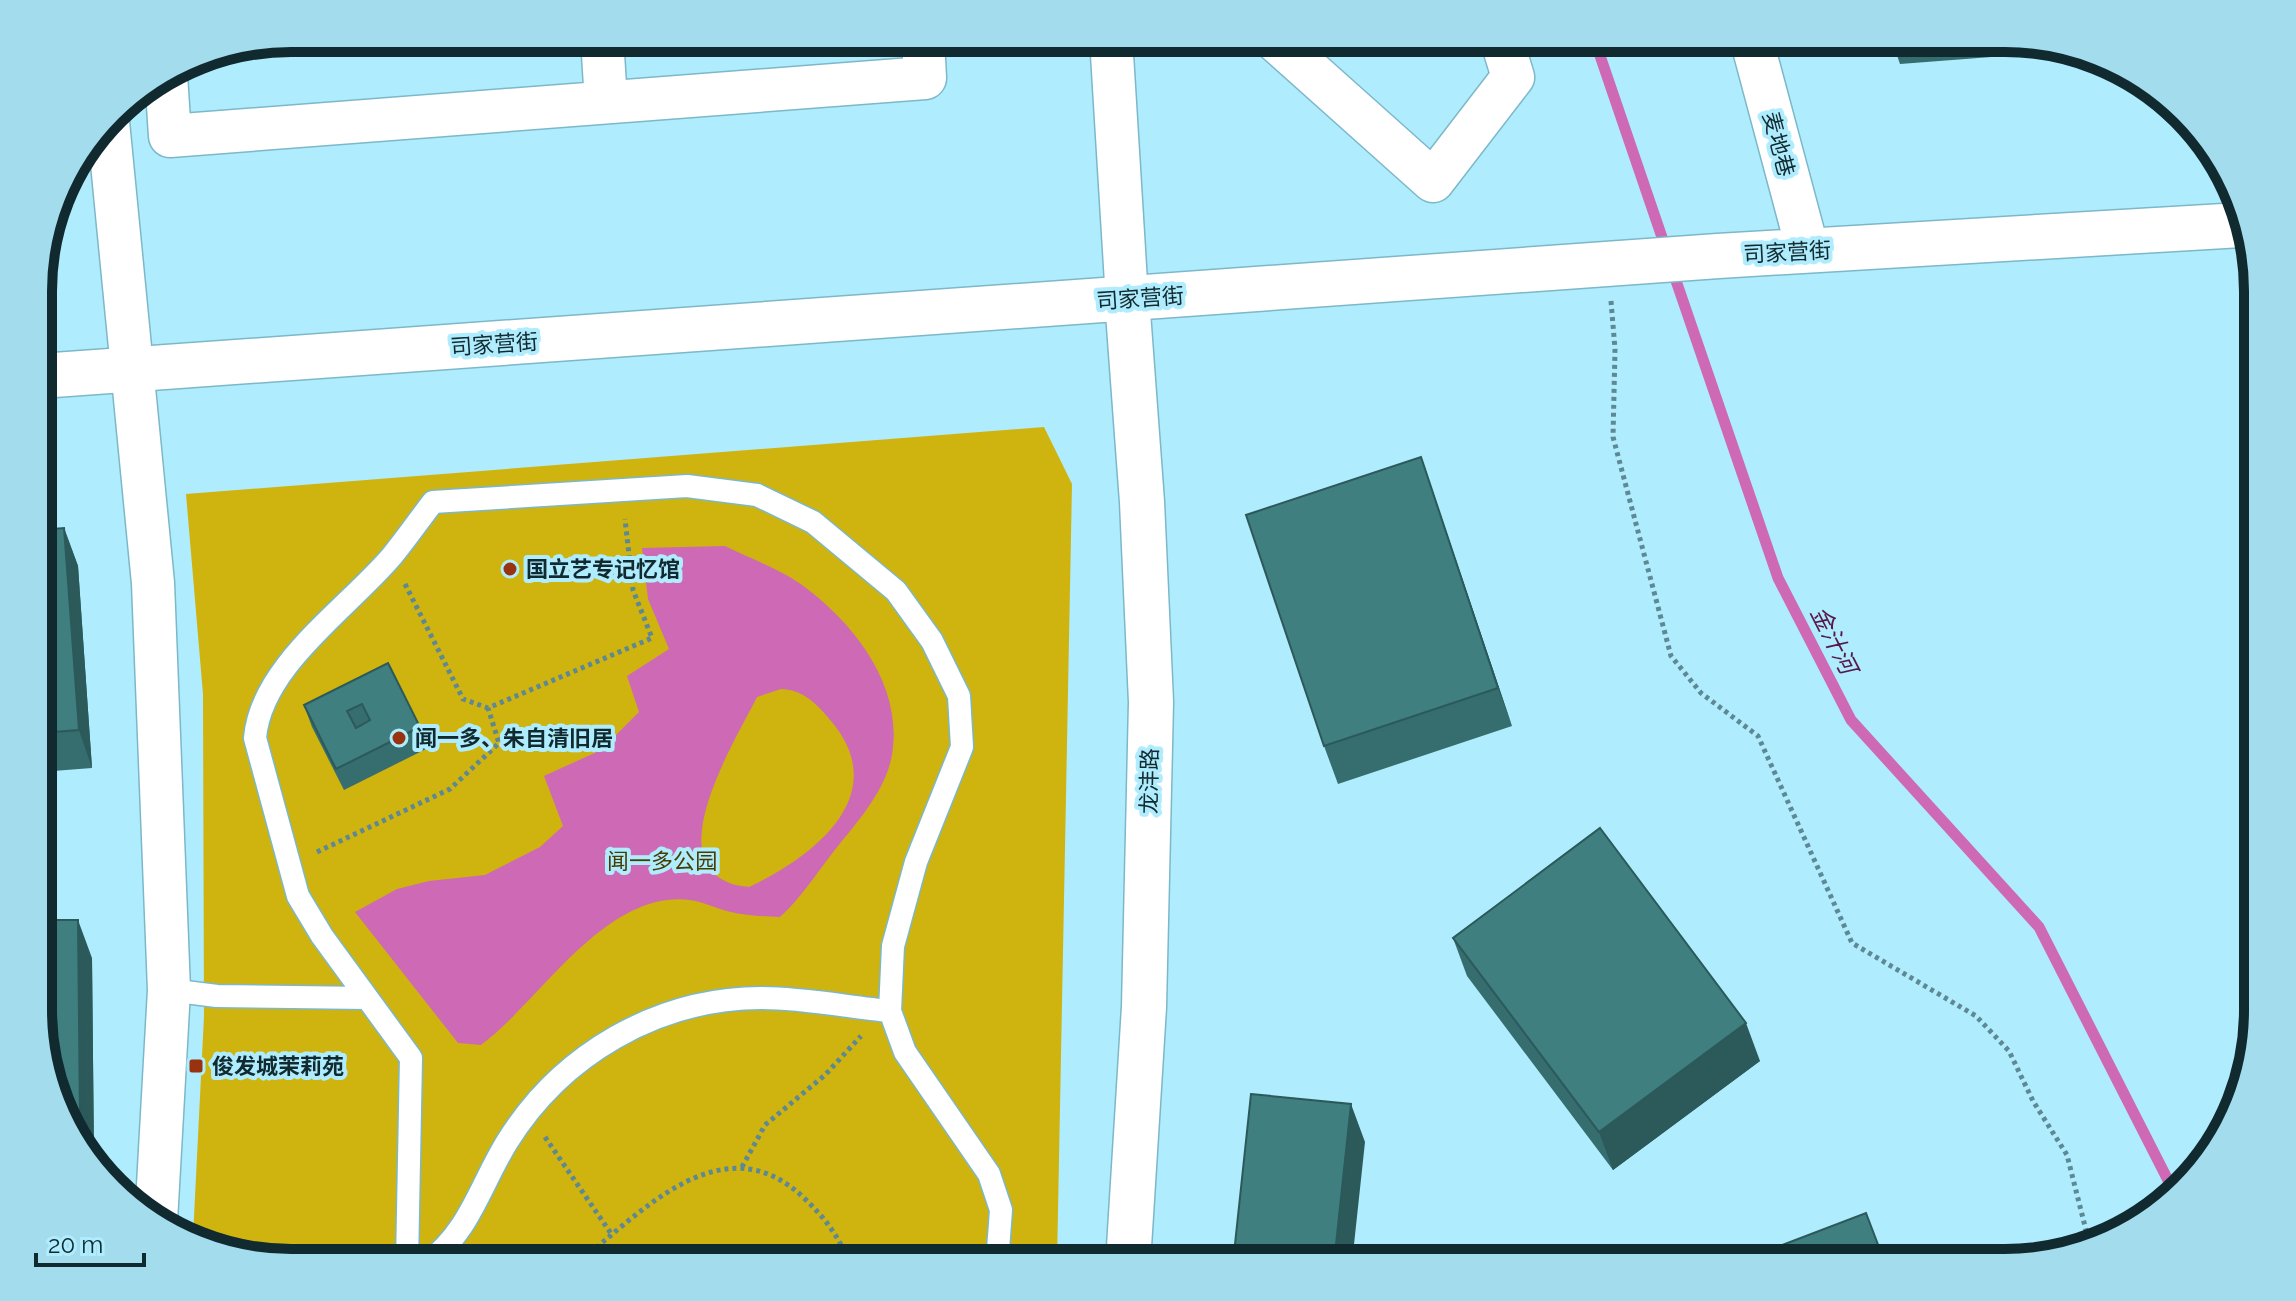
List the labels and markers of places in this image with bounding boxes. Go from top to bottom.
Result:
place label: 国立艺专记忆馆 [526,556,680,582]
marker: 国立艺专记忆馆 [501,560,519,578]
place label: 闻一多、朱自清旧居 [415,725,613,751]
marker: 闻一多、朱自清旧居 [390,729,408,747]
place label: 俊发城茉莉苑 [212,1053,344,1079]
marker: 俊发城茉莉苑 [187,1057,205,1075]

